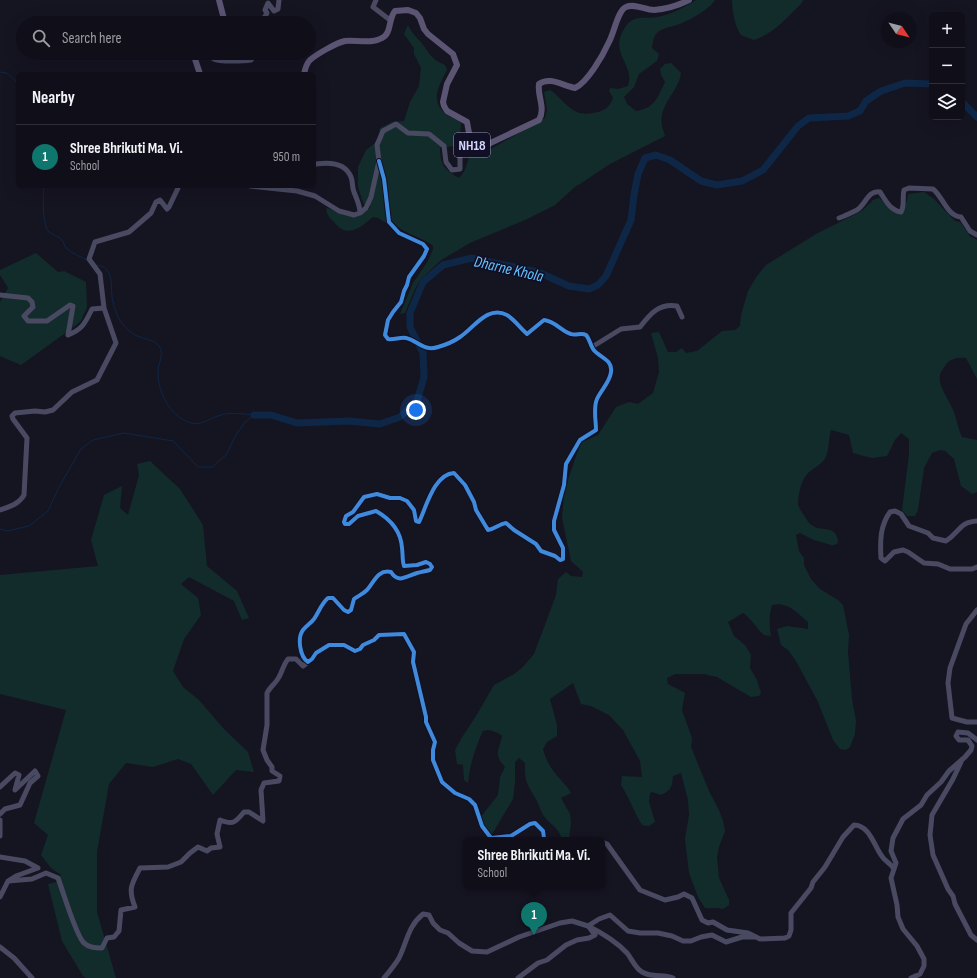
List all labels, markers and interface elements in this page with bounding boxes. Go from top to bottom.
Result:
north arrow [881,12,917,48]
map controls [929,12,965,120]
button: + [929,12,965,48]
search box [16,16,316,60]
icon: search [30,27,52,49]
text: Search here [62,29,122,48]
button: − [929,48,965,84]
button: layers [929,84,965,120]
text: Nearby [32,88,75,108]
road number: NH18 [454,133,490,157]
text: Shree Bhrikuti Ma. Vi. [70,139,183,158]
text: 1 [42,149,48,165]
text: 950 m [273,149,300,165]
text: School [70,158,100,174]
water label: Dharne Khola [472,252,546,287]
your location [406,400,426,420]
popup [463,837,605,889]
text: Shree Bhrikuti Ma. Vi. [478,846,590,865]
text: School [478,865,507,881]
pin: 1 [521,902,547,935]

